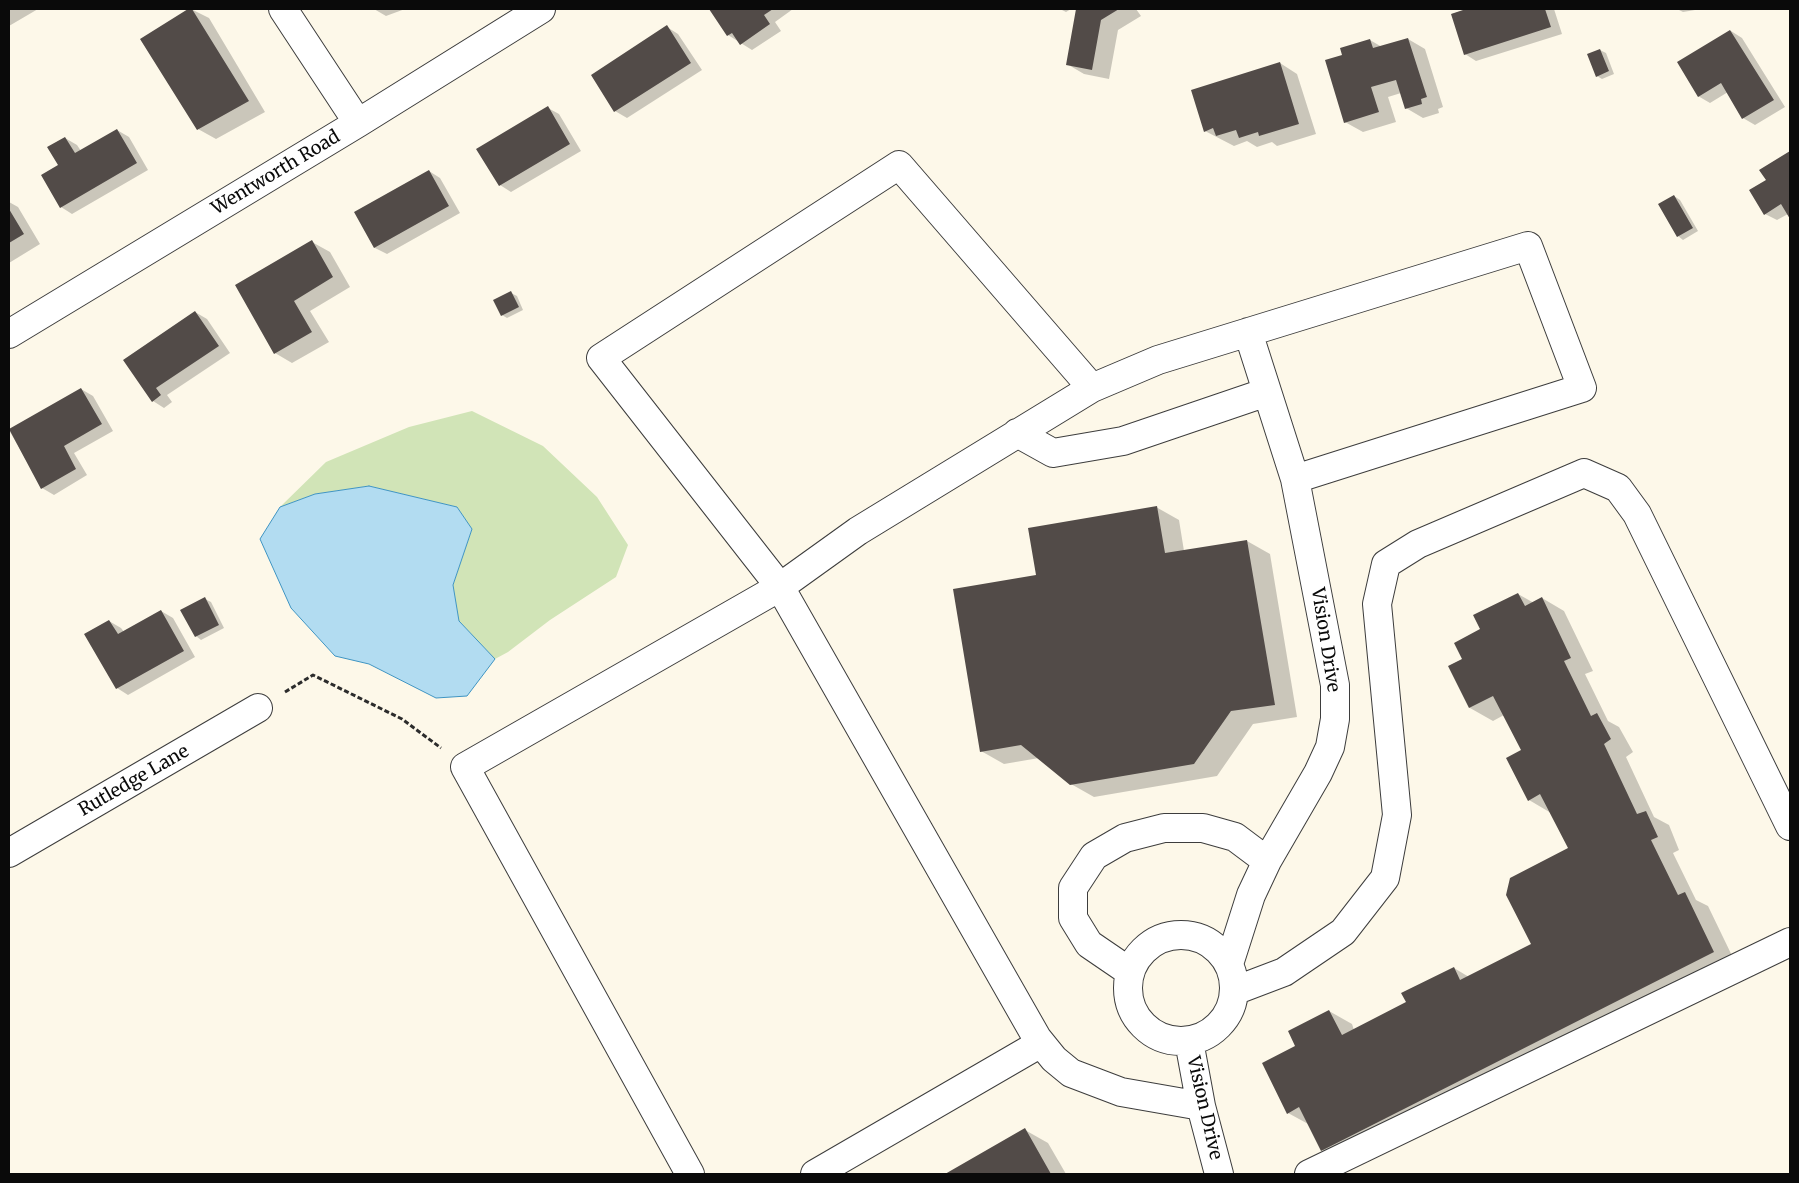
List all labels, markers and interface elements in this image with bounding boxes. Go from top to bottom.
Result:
street label: Wentworth Road [208,126,344,220]
street label: Vision Drive [1306,586,1344,694]
street label: Rutledge Lane [75,741,193,821]
street label: Vision Drive [1182,1054,1226,1162]

